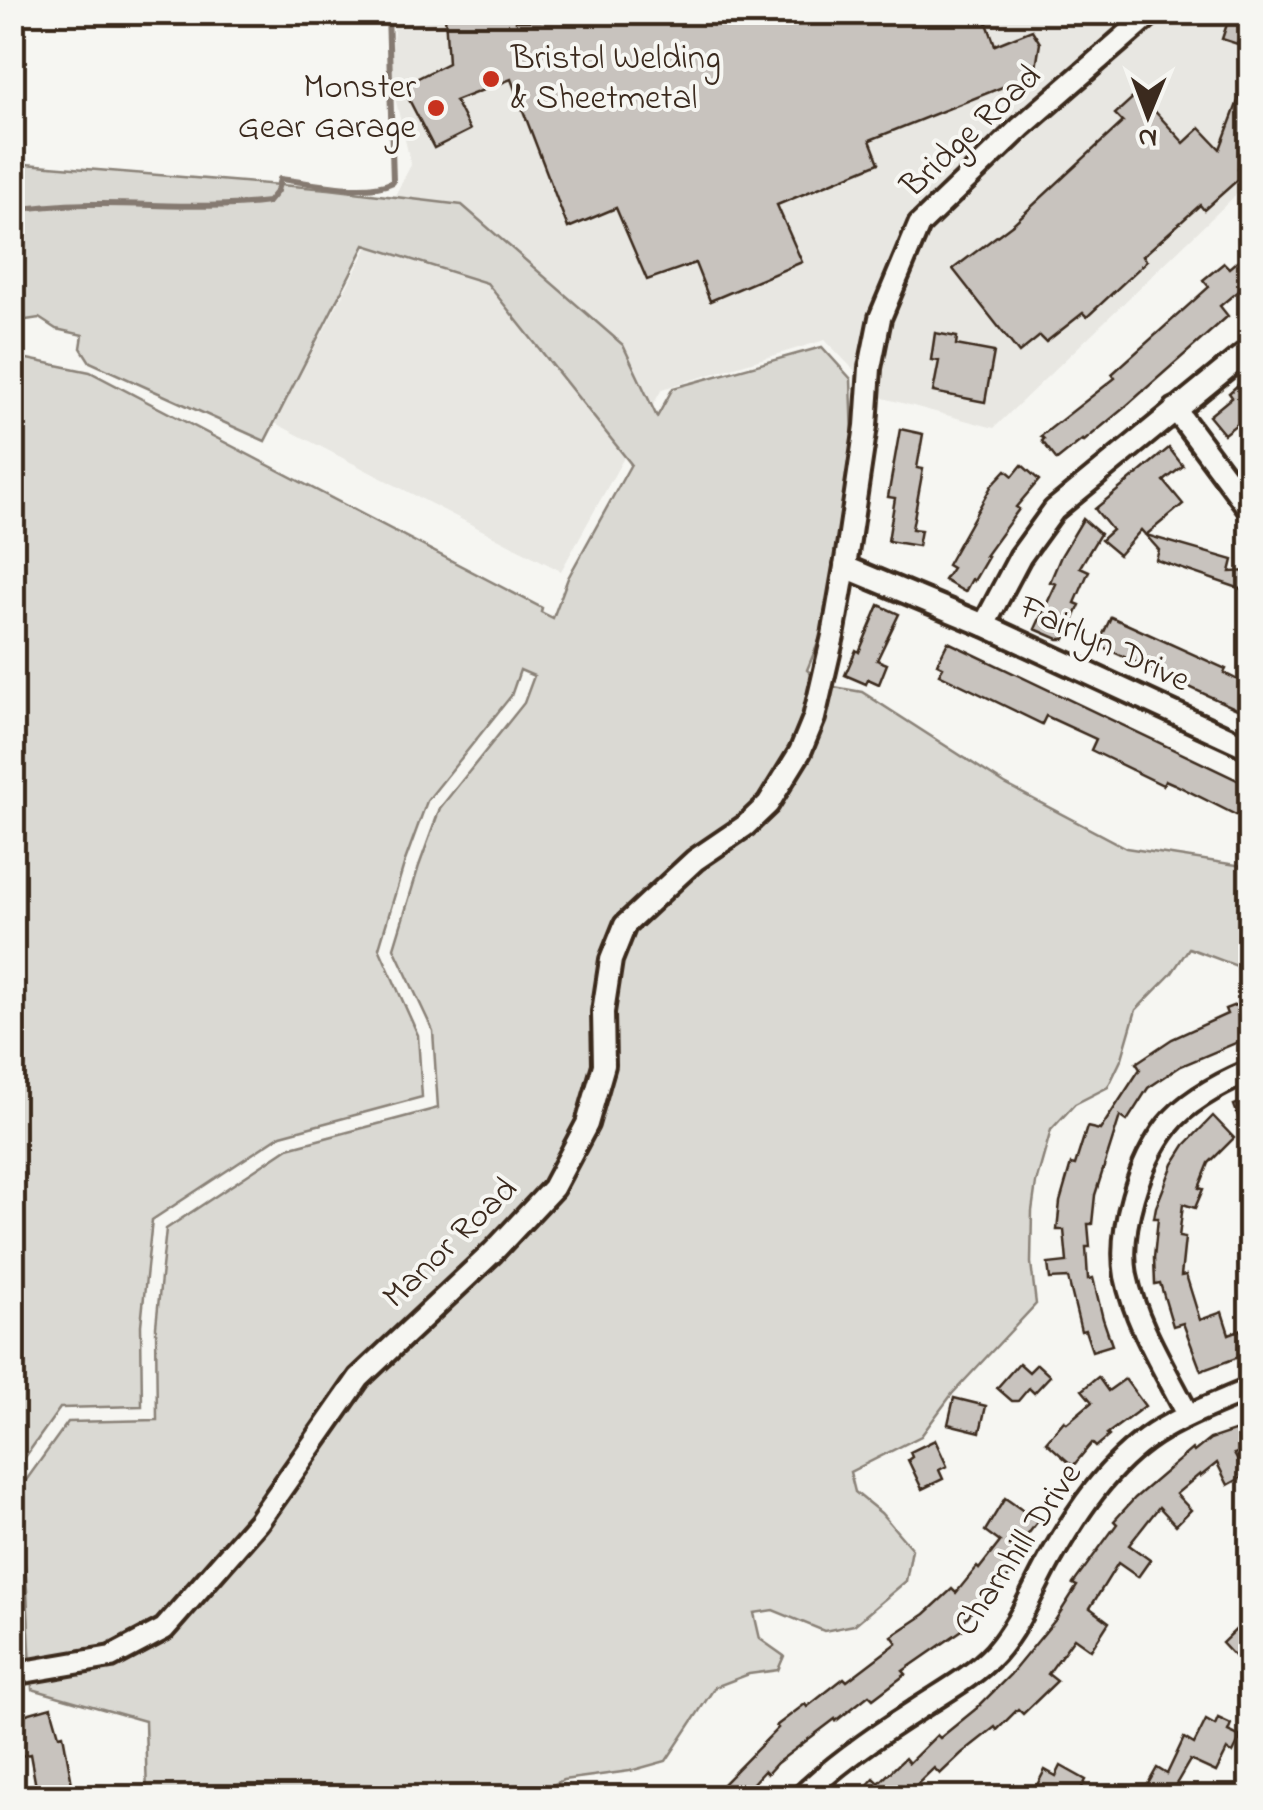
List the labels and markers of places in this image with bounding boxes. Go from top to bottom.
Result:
place label: Bristol Welding & Sheetmetal [510,34,721,125]
place label: Monster Gear Garage [238,63,416,154]
marker: Bristol Welding & Sheetmetal [480,68,502,90]
marker: Monster Gear Garage [425,97,447,119]

